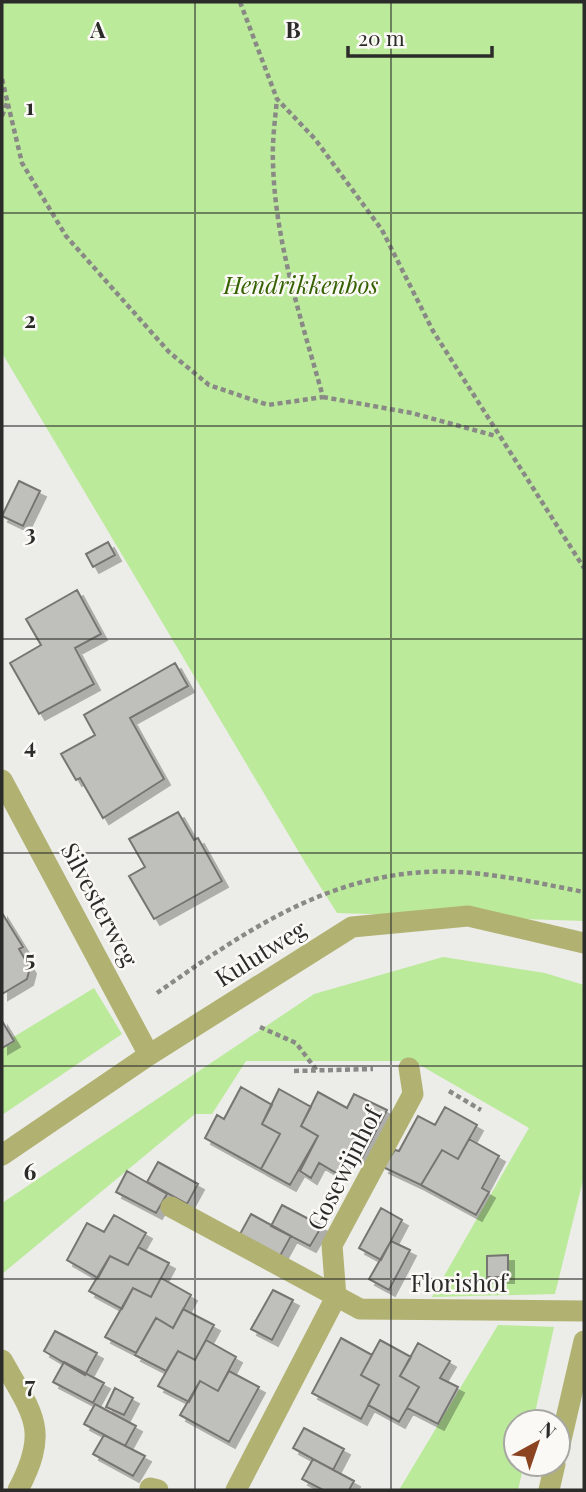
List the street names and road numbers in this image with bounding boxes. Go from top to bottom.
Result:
street label: Silvesterweg [55,837,147,972]
street label: Kulutweg [208,912,312,993]
street label: Gosewijnhof [298,1099,389,1235]
street label: Florishof [411,1266,509,1298]

